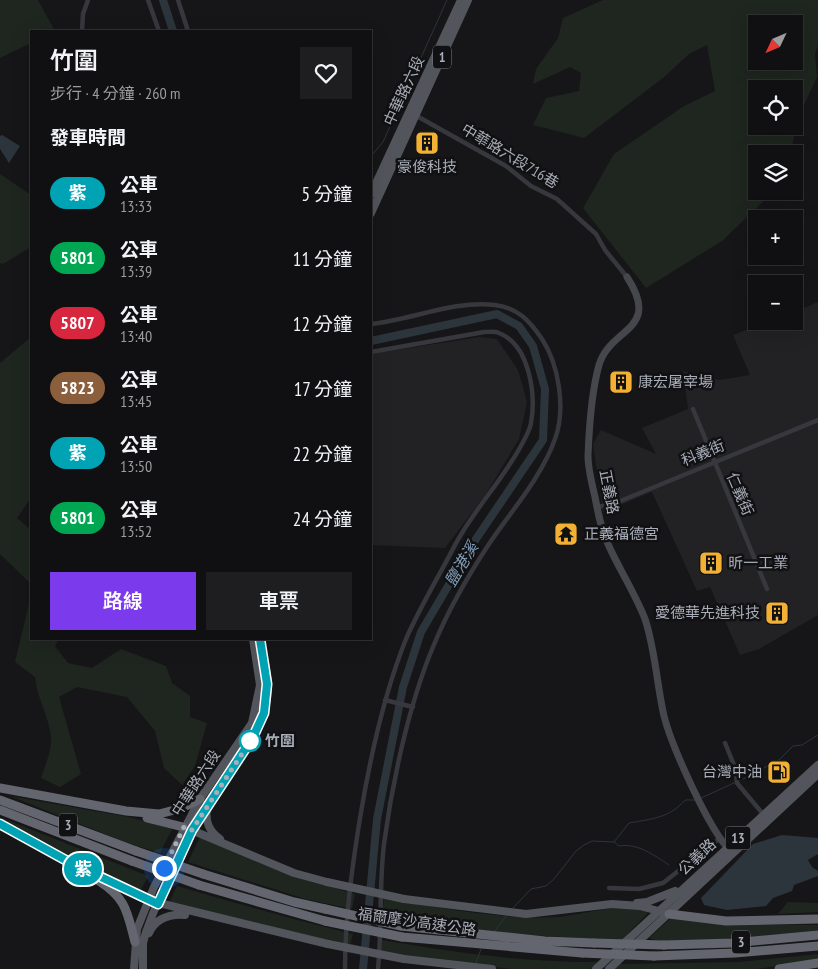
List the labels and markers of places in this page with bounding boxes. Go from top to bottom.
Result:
building icon: 豪俊科技 [414,130,440,156]
place label: 豪俊科技 [397,157,457,176]
building icon: 康宏屠宰場 [608,369,634,395]
place label: 康宏屠宰場 [638,372,713,391]
temple icon: 正義福德宮 [553,521,579,547]
place label: 正義福德宮 [584,524,659,543]
building icon: 昕一工業 [698,550,724,576]
place label: 昕一工業 [728,553,788,572]
building icon: 愛德華先進科技 [764,600,790,626]
place label: 愛德華先進科技 [655,603,760,622]
marker: 竹圍 [239,730,261,752]
place label: 竹圍 [265,731,295,750]
fuel station icon: 台灣中油 [766,759,792,785]
place label: 台灣中油 [702,762,762,781]

